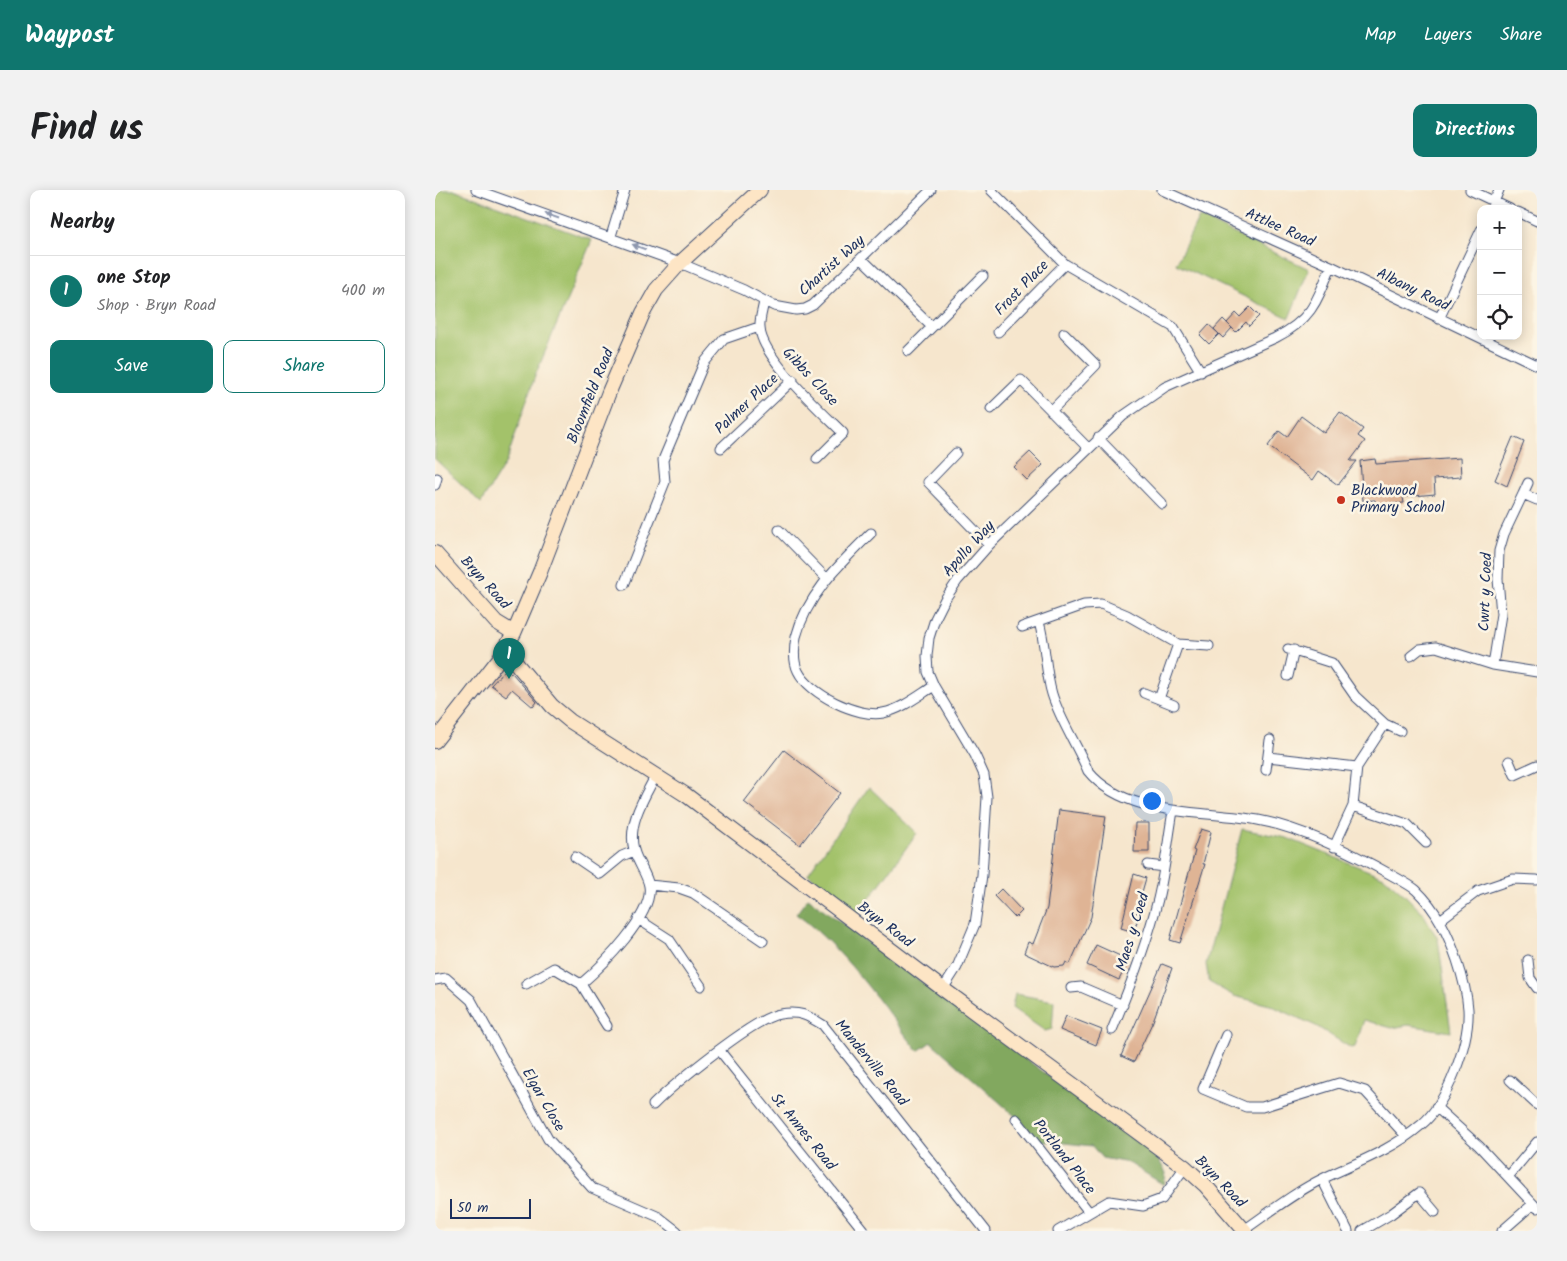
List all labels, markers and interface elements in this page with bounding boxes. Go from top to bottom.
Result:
text: Waypost [25,16,114,55]
text: Map [1365,21,1396,50]
text: Layers [1424,21,1472,50]
text: Share [1500,21,1542,50]
text: Find us [30,102,143,158]
button: Directions [1413,104,1537,157]
street label: Attlee Road [1241,202,1319,254]
map controls [1477,205,1522,340]
button: + [1477,205,1522,250]
text: Nearby [50,206,115,239]
one-way arrow [544,212,559,219]
street label: Chartist Way [793,229,871,302]
one-way arrow [631,243,646,251]
button: − [1477,250,1522,295]
street label: Frost Place [989,254,1055,322]
street label: Albany Road [1372,262,1454,318]
text: one Stop [97,263,171,293]
text: 1 [64,278,68,303]
text: 400 m [341,278,385,303]
text: Shop · Bryn Road [97,293,216,318]
button: locate [1477,295,1522,340]
button: Save [50,340,213,393]
button: Share [223,340,385,393]
street label: Gibbs Close [776,342,844,412]
street label: Bloomfield Road [561,344,621,447]
street label: Palmer Place [709,368,785,440]
place label: Blackwood Primary School [1351,479,1445,520]
marker: Blackwood Primary School [1335,494,1347,506]
street label: Apollo Way [937,515,1002,583]
street label: Bryn Road [454,551,516,616]
street label: Cwrt y Coed [1473,552,1499,632]
pin: 1 [493,638,525,679]
your location [1139,788,1165,814]
street label: Maes y Coed [1110,889,1156,974]
street label: Bryn Road [852,896,919,955]
street label: Manderville Road [828,1014,914,1112]
street label: Elgar Close [515,1064,571,1137]
street label: St Annes Road [764,1088,842,1177]
street label: Portland Place [1027,1114,1101,1200]
street label: Bryn Road [1189,1150,1252,1214]
scale bar [450,1196,531,1219]
text: 50 m [457,1197,488,1219]

